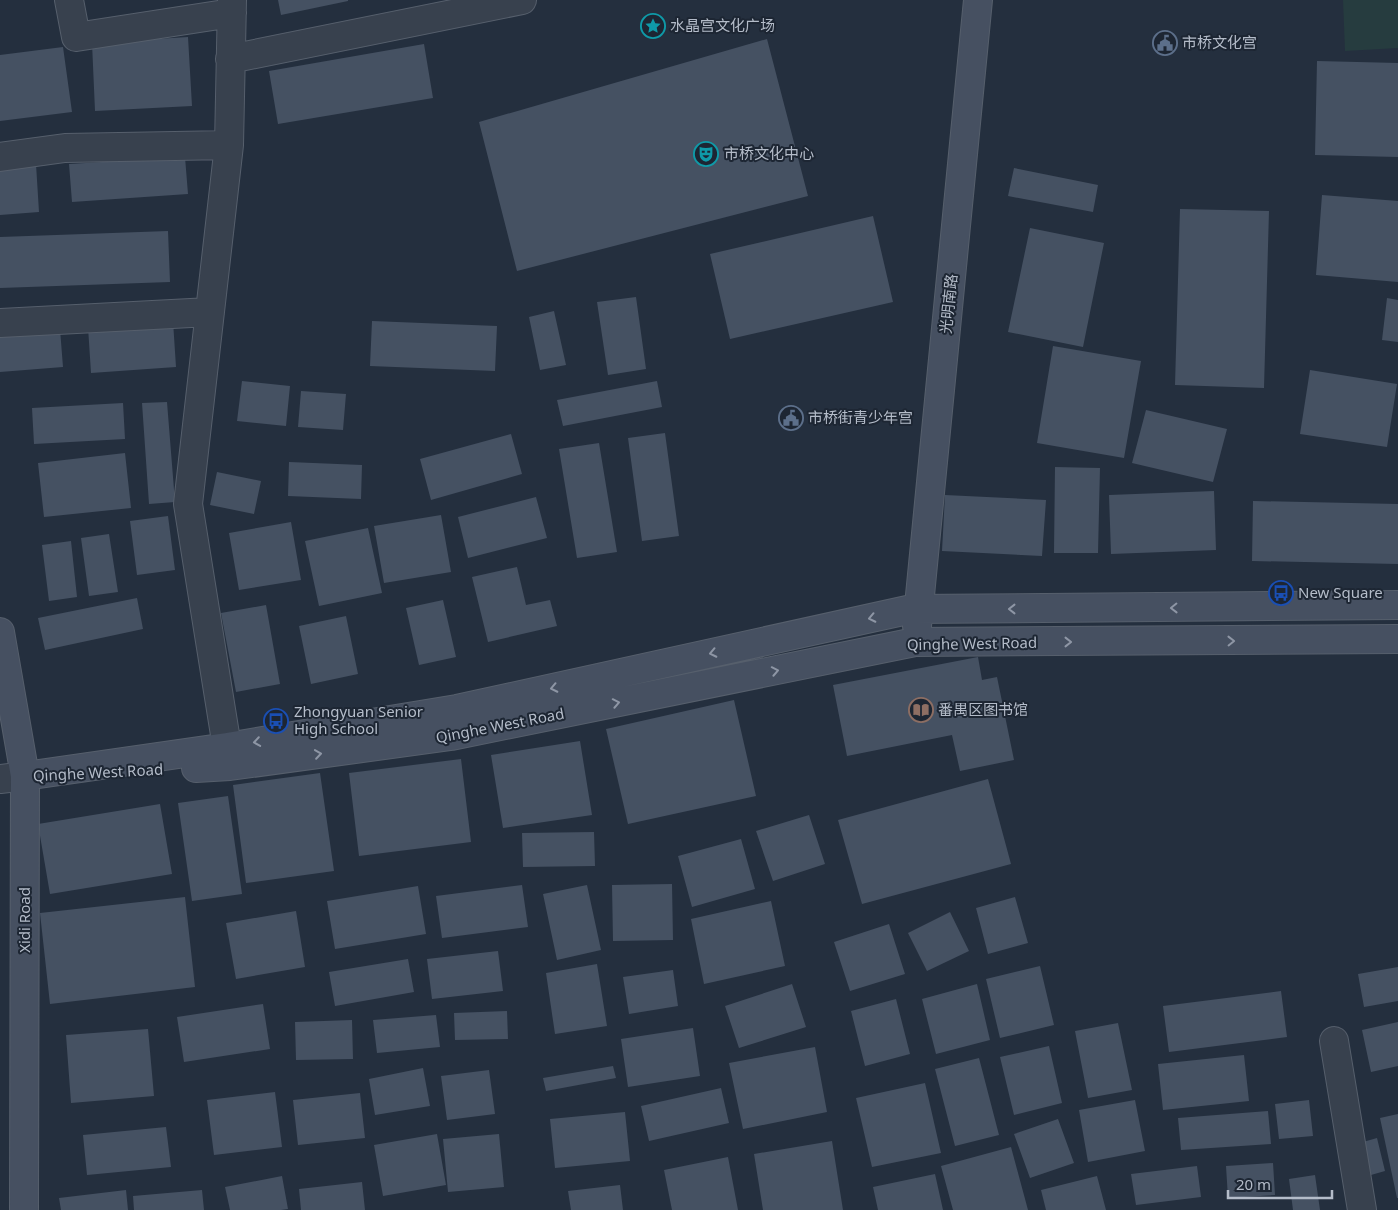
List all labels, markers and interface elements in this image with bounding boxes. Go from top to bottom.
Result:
place icon: 水晶宫文化广场 [640,13,666,39]
place label: 水晶宫文化广场 [670,15,775,35]
public building icon: 市桥文化宫 [1152,30,1178,56]
place label: 市桥文化宫 [1182,32,1257,52]
theatre icon: 市桥文化中心 [693,141,719,167]
place label: 市桥文化中心 [724,143,814,163]
street label: 光明南路 [935,273,961,335]
public building icon: 市桥街青少年宫 [778,405,804,431]
place label: 市桥街青少年宫 [808,407,913,427]
bus stop icon: New Square [1268,580,1294,606]
place label: New Square [1298,582,1383,602]
one-way arrow [1170,602,1178,613]
one-way arrow [1008,604,1016,614]
one-way arrow [867,612,876,622]
street label: Qinghe West Road [907,632,1037,654]
one-way arrow [1228,636,1235,646]
one-way arrow [1065,637,1073,647]
one-way arrow [709,647,717,658]
one-way arrow [771,666,780,676]
one-way arrow [550,682,559,693]
library icon: 番禺区图书馆 [908,697,934,723]
one-way arrow [612,698,621,709]
place label: 番禺区图书馆 [938,699,1028,719]
place label: Zhongyuan Senior High School [294,701,423,738]
street label: Qinghe West Road [434,703,566,747]
bus stop icon: Zhongyuan Senior High School [263,708,289,734]
one-way arrow [253,737,261,747]
one-way arrow [315,749,323,760]
street label: Qinghe West Road [32,759,164,785]
street label: Xidi Road [14,887,34,953]
scale bar [1228,1168,1332,1200]
text: 20 m [1236,1174,1271,1194]

